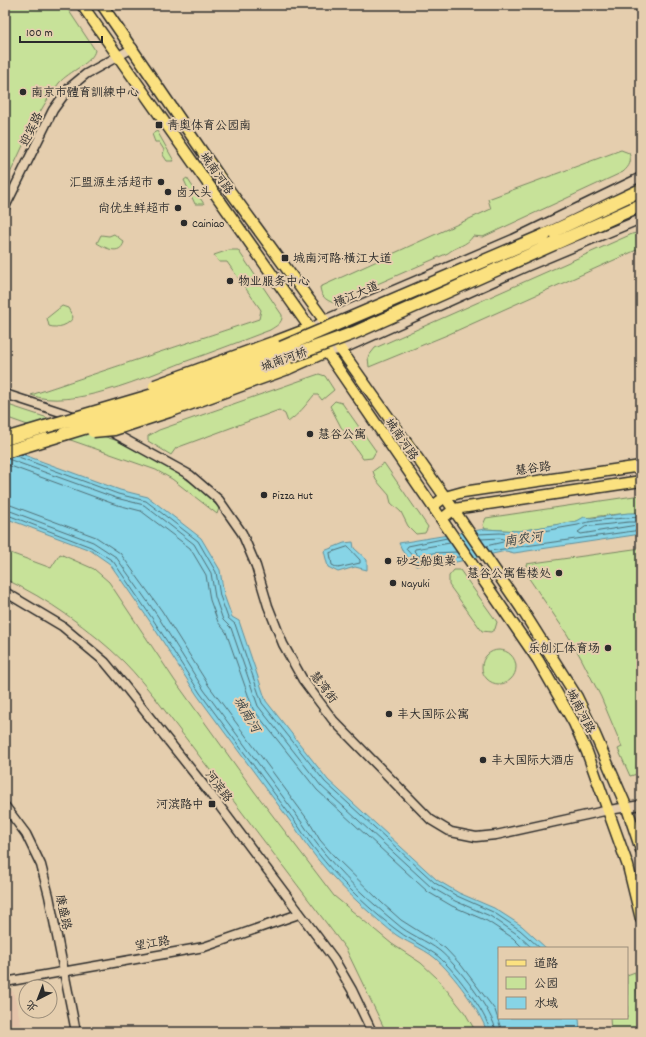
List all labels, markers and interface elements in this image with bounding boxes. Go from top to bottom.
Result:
scale bar [20,18,102,44]
text: 100 m [26,25,53,42]
place label: 南京市體育訓練中心 [31,85,139,102]
marker: 南京市體育訓練中心 [18,87,28,97]
street label: 迎宾路 [17,110,48,150]
place label: 青奥体育公园南 [167,118,251,135]
marker: 青奥体育公园南 [154,120,164,130]
street label: 城南河路 [195,149,237,198]
place label: 汇盟源生活超市 [69,175,153,192]
marker: 汇盟源生活超市 [156,177,166,187]
place label: 卤大头 [176,185,212,202]
marker: 卤大头 [163,187,173,197]
place label: 尚优生鲜超市 [98,201,170,218]
marker: 尚优生鲜超市 [173,203,183,213]
place label: Cainiao [192,216,224,233]
marker: Cainiao [179,218,189,228]
place label: 城南河路·横江大道 [293,251,392,268]
marker: 城南河路·横江大道 [280,253,290,263]
place label: 物业服务中心 [238,274,310,291]
marker: 物业服务中心 [225,276,235,286]
street label: 横江大道 [331,278,382,313]
street label: 城南河桥 [259,344,311,377]
street label: 城南河路 [380,415,422,464]
place label: 慧谷公寓 [318,427,366,444]
marker: 慧谷公寓 [305,429,315,439]
street label: 慧谷路 [514,459,552,480]
place label: Pizza Hut [272,488,313,505]
marker: Pizza Hut [259,490,269,500]
water label: 南农河 [503,528,546,553]
place label: 砂之船奥莱 [396,554,456,571]
marker: 砂之船奥莱 [383,556,393,566]
place label: 慧谷公寓售楼处 [467,566,551,583]
marker: 慧谷公寓售楼处 [554,568,564,578]
place label: Nayuki [401,576,430,593]
marker: Nayuki [388,578,398,588]
place label: 乐创汇体育场 [528,641,600,658]
marker: 乐创汇体育场 [603,643,613,653]
street label: 慧湾街 [305,668,340,707]
street label: 城南河路 [561,686,598,737]
water label: 城南河 [228,694,265,739]
place label: 丰大国际公寓 [397,707,469,724]
marker: 丰大国际公寓 [384,709,394,719]
place label: 丰大国际大酒店 [491,753,575,770]
marker: 丰大国际大酒店 [478,755,488,765]
street label: 河滨路 [200,767,235,806]
place label: 河滨路中 [156,797,204,814]
marker: 河滨路中 [207,799,217,809]
street label: 康盛路 [50,893,75,932]
street label: 望江路 [133,933,171,956]
legend [498,947,628,1019]
text: 道路 [534,956,558,973]
text: 公园 [534,976,558,993]
north arrow [18,979,58,1019]
text: 北 [23,995,42,1015]
text: 水域 [534,996,558,1013]

